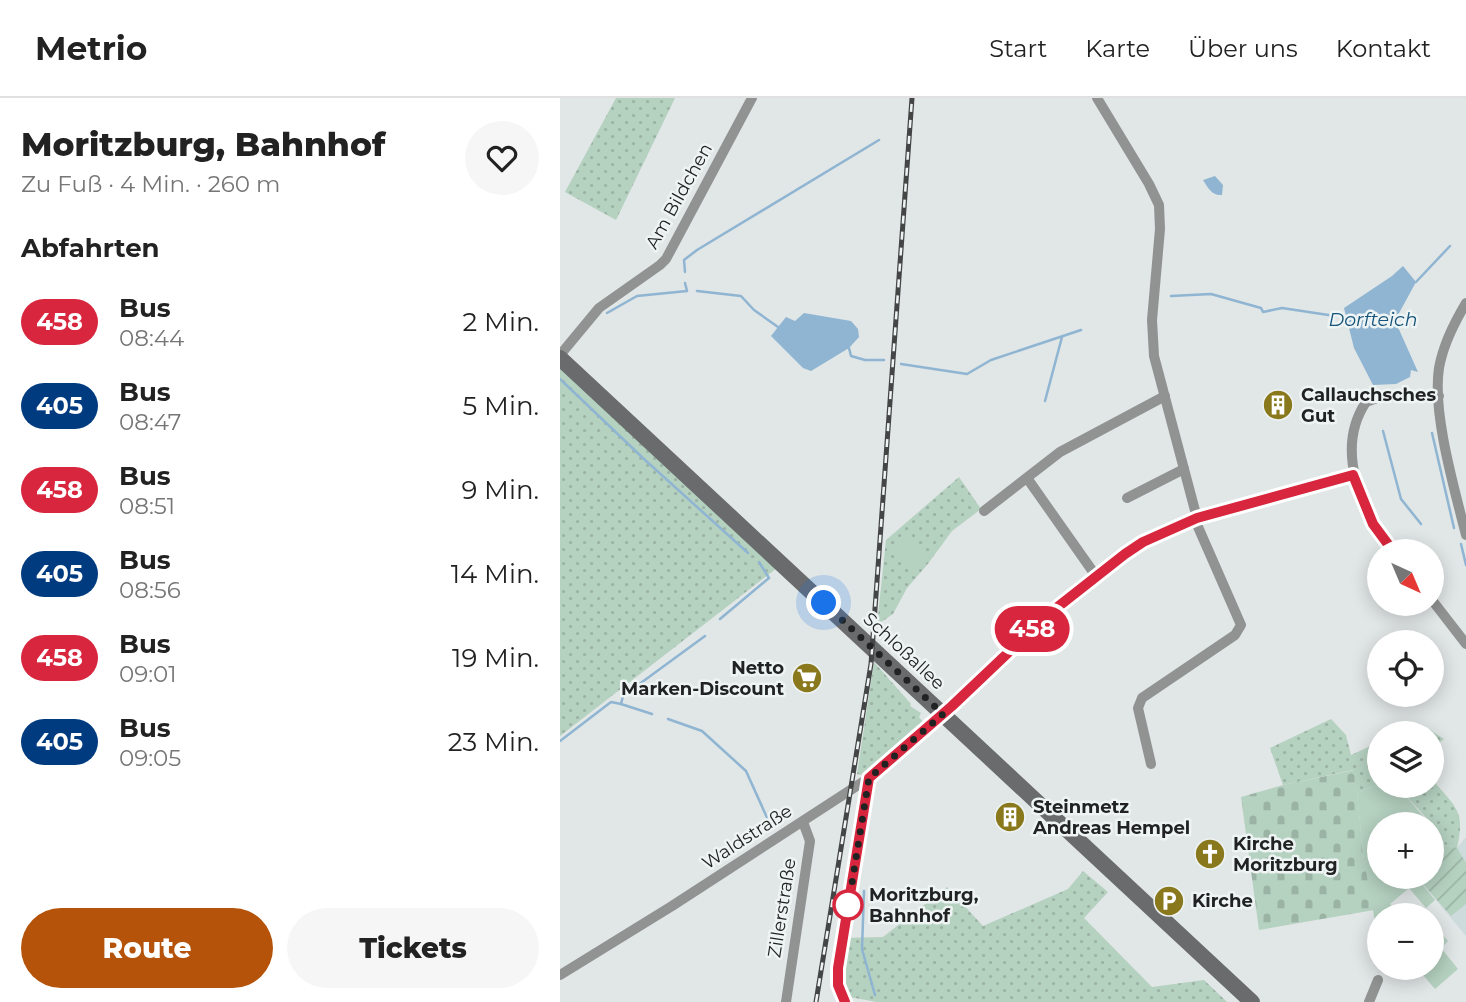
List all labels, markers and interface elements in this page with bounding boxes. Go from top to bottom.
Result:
text: Metrio [35,28,147,68]
text: Start [989,34,1047,63]
text: Karte [1085,34,1150,63]
text: Über uns [1188,34,1298,63]
text: Kontakt [1336,34,1431,63]
button: heart [465,121,539,195]
text: Moritzburg, Bahnhof [21,124,385,164]
street label: Am Bildchen [641,139,717,253]
text: Zu Fuß · 4 Min. · 260 m [21,170,280,198]
text: Abfahrten [21,232,160,264]
text: Bus [119,292,171,324]
text: 2 Min. [463,306,539,338]
text: 458 [36,307,83,336]
water label: Dorfteich [1328,308,1418,331]
text: 08:44 [119,324,184,352]
text: Bus [119,376,171,408]
place label: Callauchsches Gut [1301,384,1436,427]
building icon: Callauchsches Gut [1261,388,1295,422]
text: 5 Min. [463,390,539,422]
text: 405 [36,391,83,420]
text: 08:47 [119,408,181,436]
text: Bus [119,460,171,492]
text: 9 Min. [461,474,539,506]
text: 458 [36,475,83,504]
text: 08:51 [119,492,175,520]
north arrow [1367,539,1444,616]
map controls [1367,539,1444,980]
text: Bus [119,544,171,576]
text: 14 Min. [451,558,539,590]
text: 405 [36,559,83,588]
text: 08:56 [119,576,181,604]
your location [806,585,841,620]
line badge: 458 [992,606,1072,652]
street label: Schloßallee [859,608,949,694]
text: 458 [1009,614,1055,643]
text: Bus [119,628,171,660]
button: locate [1367,630,1444,707]
text: 19 Min. [452,642,539,674]
text: 458 [36,643,83,672]
place label: Netto Marken-Discount [621,657,784,700]
text: 09:01 [119,660,177,688]
supermarket icon: Netto Marken-Discount [790,661,824,695]
text: Bus [119,712,171,744]
button: layers [1367,721,1444,798]
text: 23 Min. [448,726,539,758]
text: 405 [36,727,83,756]
text: 09:05 [119,744,181,772]
place label: Steinmetz Andreas Hempel [1032,796,1190,839]
street label: Waldstraße [698,800,796,874]
building icon: Steinmetz Andreas Hempel [993,800,1027,834]
button: + [1367,812,1444,889]
place label: Kirche Moritzburg [1233,833,1338,876]
church icon: Kirche Moritzburg [1193,837,1227,871]
street label: Zillerstraße [763,857,801,959]
place label: Moritzburg, Bahnhof [869,884,979,927]
parking icon: Kirche [1152,884,1186,918]
marker: Moritzburg, Bahnhof [833,890,863,920]
place label: Kirche [1192,890,1253,912]
button: − [1367,903,1444,980]
button: Route [21,908,273,988]
button: Tickets [287,908,539,988]

